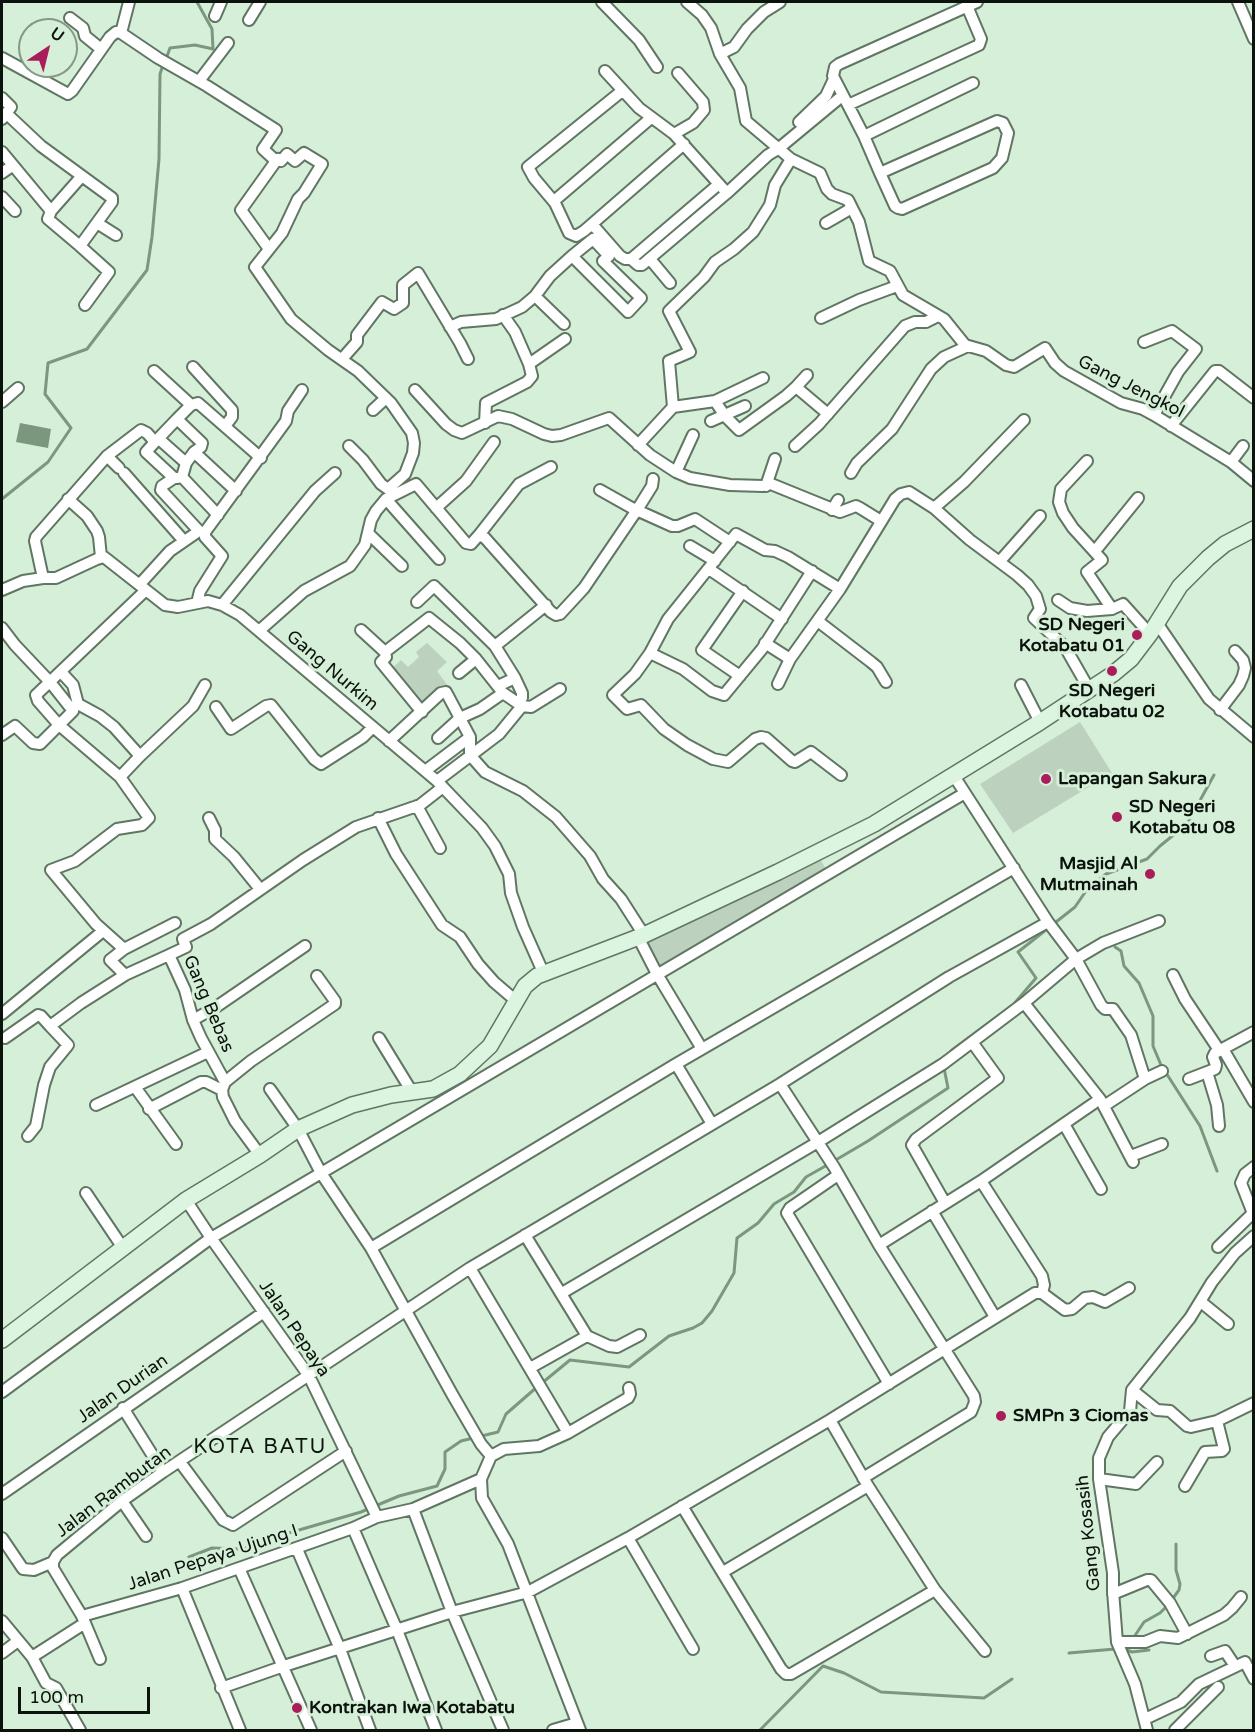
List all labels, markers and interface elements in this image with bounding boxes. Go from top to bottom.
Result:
north arrow [18,18,78,78]
text: U [46,23,68,47]
street label: Gang Jengkol [1074,351,1188,423]
place label: SD Negeri Kotabatu 01 [1019,614,1125,656]
street label: Gang Nurkim [282,626,382,716]
marker: SD Negeri Kotabatu 01 [1130,628,1144,642]
marker: SD Negeri Kotabatu 02 [1105,664,1119,678]
place label: SD Negeri Kotabatu 02 [1059,680,1165,722]
place label: Lapangan Sakura [1058,768,1207,790]
marker: Lapangan Sakura [1039,772,1053,786]
place label: SD Negeri Kotabatu 08 [1129,796,1235,838]
marker: SD Negeri Kotabatu 08 [1110,810,1124,824]
place label: Masjid Al Mutmainah [1040,853,1138,896]
marker: Masjid Al Mutmainah [1143,867,1157,881]
street label: Gang Bebas [178,952,238,1056]
street label: Jalan Pepaya [254,1277,334,1381]
street label: Jalan Durian [74,1350,172,1428]
place label: SMPn 3 Ciomas [1013,1405,1148,1427]
marker: SMPn 3 Ciomas [994,1409,1008,1423]
district label: KOTA BATU [193,1434,327,1460]
street label: Jalan Rambutan [52,1442,176,1542]
street label: Gang Kosasih [1072,1474,1106,1592]
street label: Jalan Pepaya Ujung I [125,1520,301,1596]
scale bar [21,1675,153,1713]
text: 100 m [29,1686,84,1708]
place label: Kontrakan Iwa Kotabatu [309,1697,515,1719]
marker: Kontrakan Iwa Kotabatu [290,1701,304,1715]

